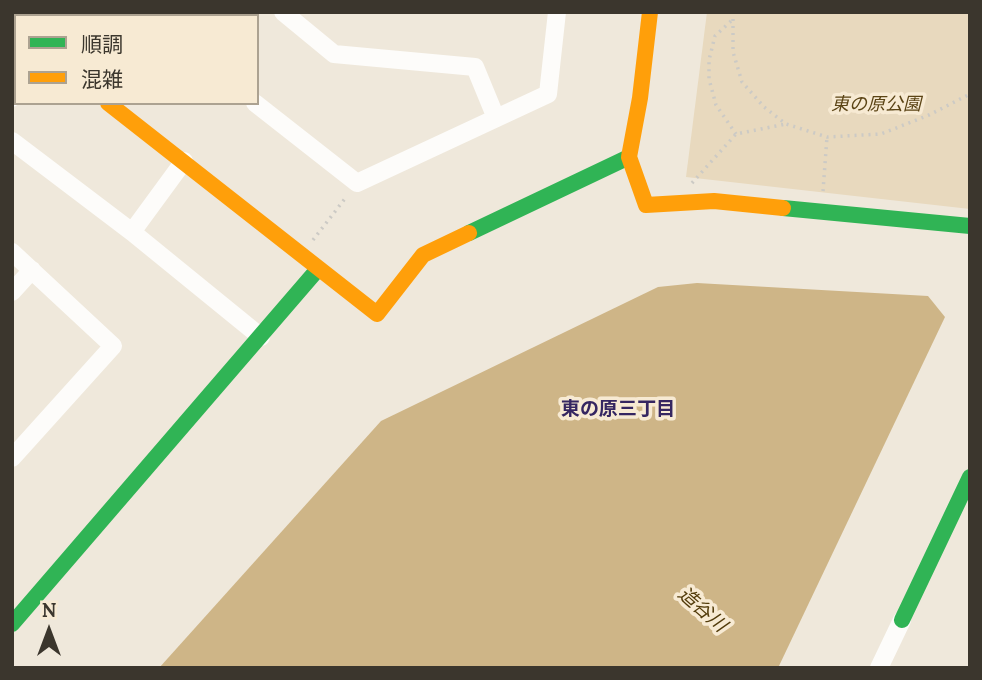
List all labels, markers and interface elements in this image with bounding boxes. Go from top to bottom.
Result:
legend [14,14,259,105]
text: 順調 [81,31,123,58]
text: 混雑 [81,66,123,93]
park label: 東の原公園 [831,94,921,116]
district label: 東の原三丁目 [561,399,675,421]
water label: 造谷川 [673,583,731,637]
north arrow [14,596,84,666]
text: N [42,598,56,622]

